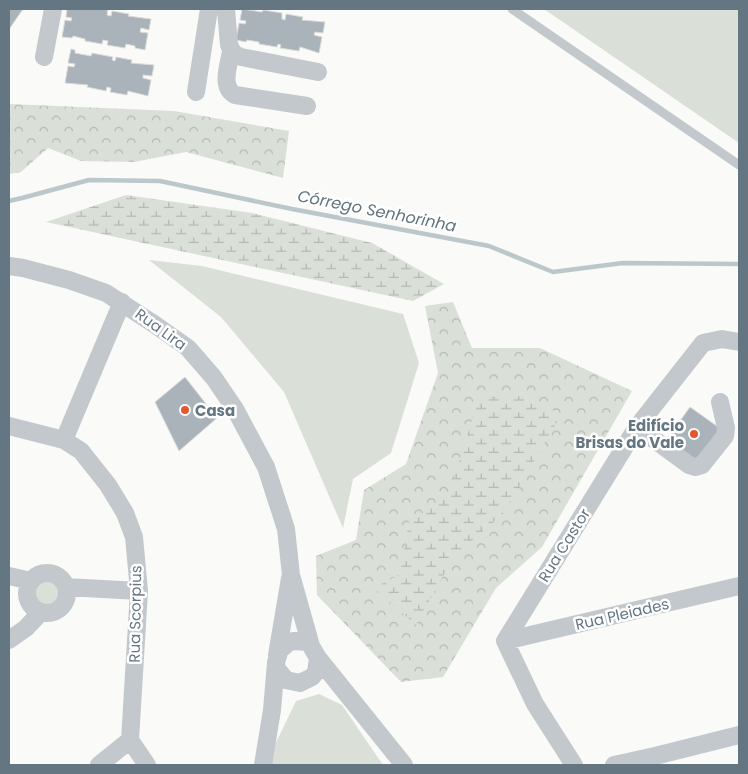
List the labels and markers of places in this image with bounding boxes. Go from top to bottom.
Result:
place label: Casa [195,400,235,421]
marker: Casa [179,404,191,416]
place label: Edifício Brisas do Vale [575,415,684,453]
marker: Edifício Brisas do Vale [688,428,700,440]

